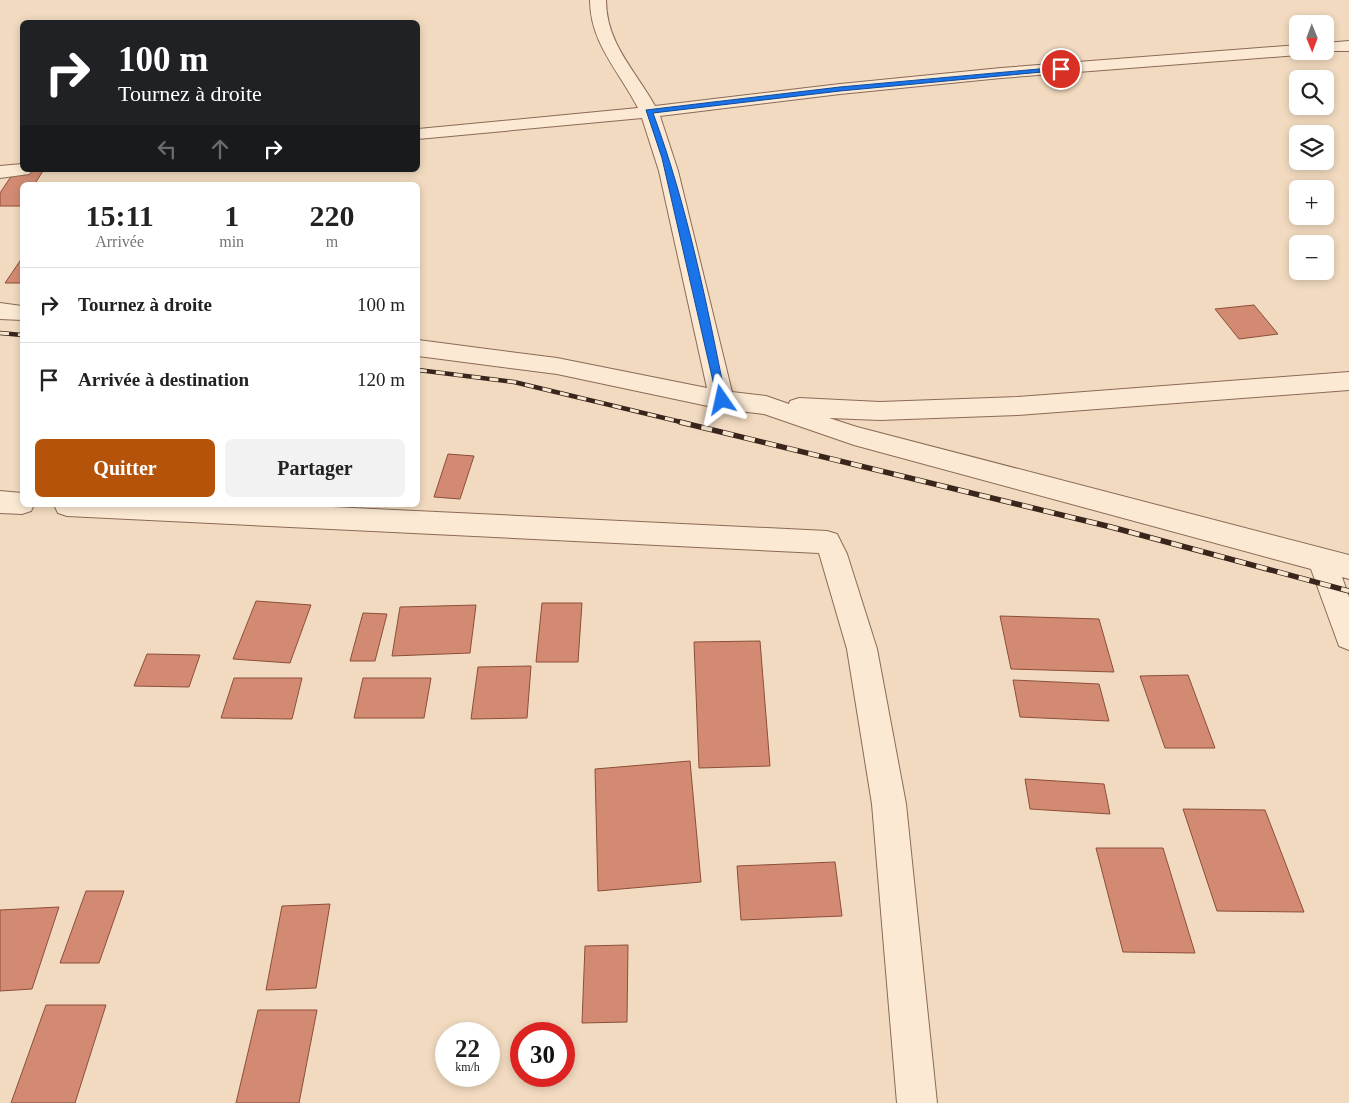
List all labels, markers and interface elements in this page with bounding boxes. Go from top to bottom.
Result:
north arrow [1289,15,1334,60]
map controls [1289,15,1334,280]
icon: right [35,40,100,105]
text: 100 m [118,40,208,79]
pin [1040,48,1082,90]
icon: arrive [1047,55,1075,83]
button: search [1289,70,1334,115]
text: Tournez à droite [118,81,262,106]
button: layers [1289,125,1334,170]
icon: left [153,135,181,163]
icon: ahead [206,135,234,163]
icon: right [259,135,287,163]
button: + [1289,180,1334,225]
text: 15:11 [85,199,154,232]
text: 1 [224,199,239,232]
text: 220 [310,199,355,232]
text: Arrivée [95,233,144,250]
text: min [219,233,244,250]
text: m [326,233,338,250]
button: − [1289,235,1334,280]
icon: right [35,291,63,319]
text: Tournez à droite [78,294,212,315]
text: 100 m [357,294,405,315]
icon: arrive [35,366,63,394]
text: Arrivée à destination [78,369,249,390]
text: 120 m [357,369,405,390]
position arrow [695,373,747,425]
button: Quitter [35,439,215,497]
button: Partager [225,439,405,497]
speed limit sign: 30 [510,1022,575,1087]
text: 22 [455,1035,480,1062]
text: km/h [455,1060,480,1074]

